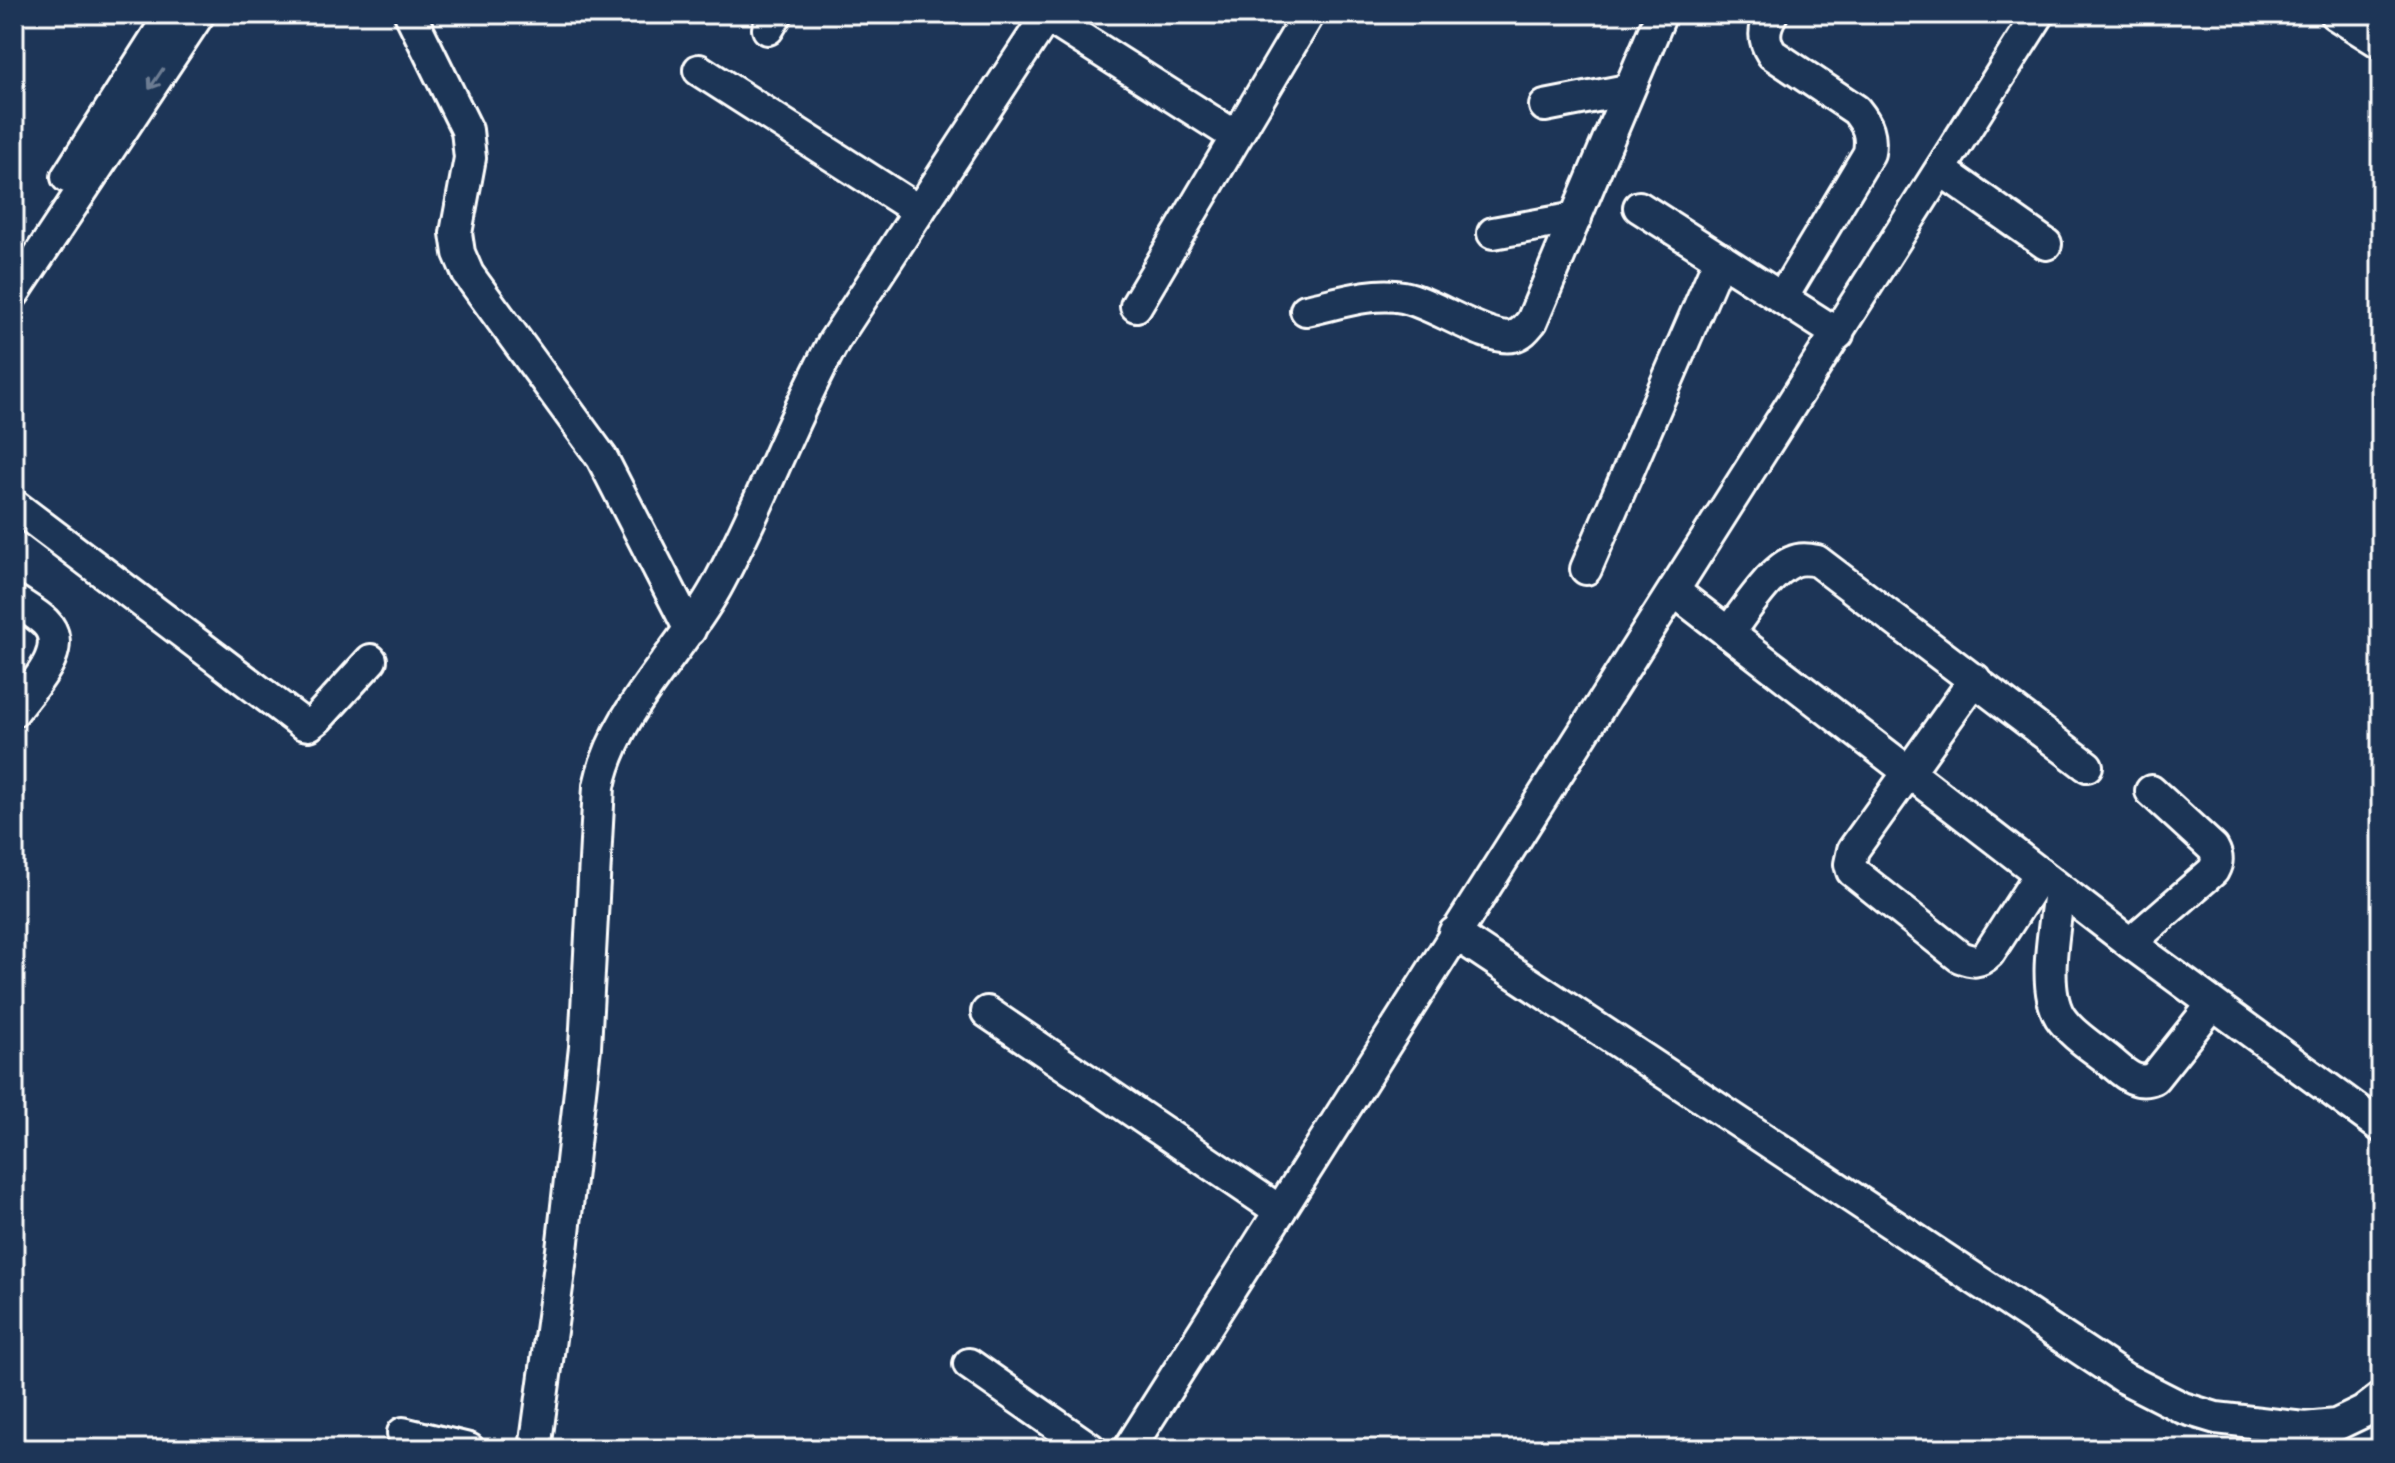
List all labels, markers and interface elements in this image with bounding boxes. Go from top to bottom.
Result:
one-way arrow [148,67,164,90]

